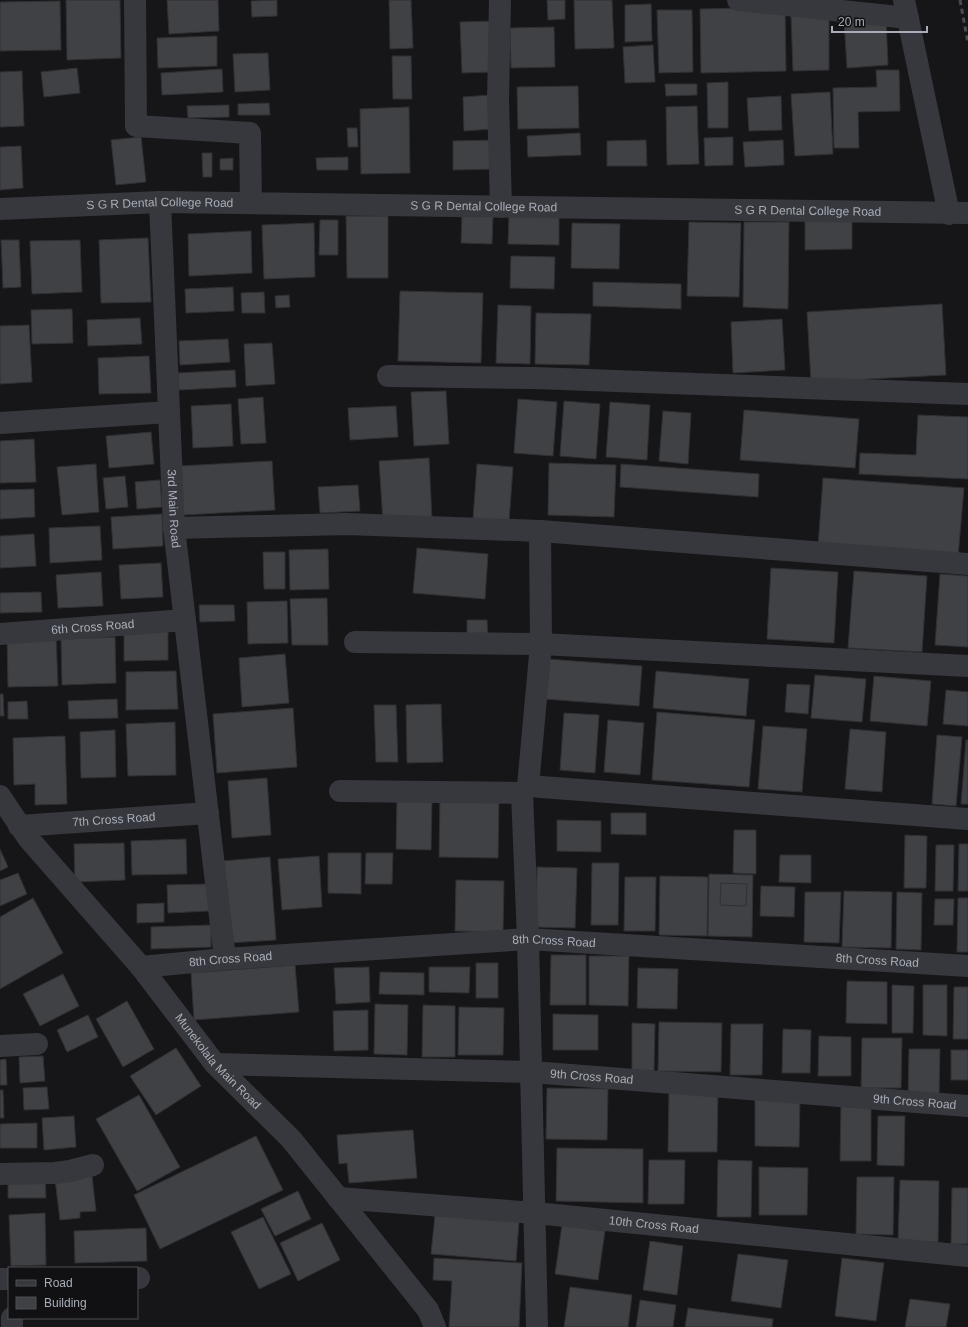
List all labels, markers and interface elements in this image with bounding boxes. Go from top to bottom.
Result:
scale bar [832,8,927,34]
text: 20 m [838,15,865,29]
street label: S G R Dental College Road [86,195,233,212]
street label: S G R Dental College Road [410,198,557,214]
street label: S G R Dental College Road [734,203,881,219]
street label: 3rd Main Road [164,469,183,549]
street label: 6th Cross Road [51,617,135,637]
street label: 7th Cross Road [72,810,156,829]
street label: 8th Cross Road [512,932,596,950]
street label: 8th Cross Road [188,949,273,969]
street label: 8th Cross Road [835,951,919,970]
street label: Munekolala Main Road [172,1011,264,1112]
street label: 9th Cross Road [550,1066,634,1087]
street label: 9th Cross Road [873,1092,957,1112]
street label: 10th Cross Road [608,1213,699,1236]
legend [8,1267,138,1319]
text: Road [44,1276,73,1290]
text: Building [44,1296,87,1310]

